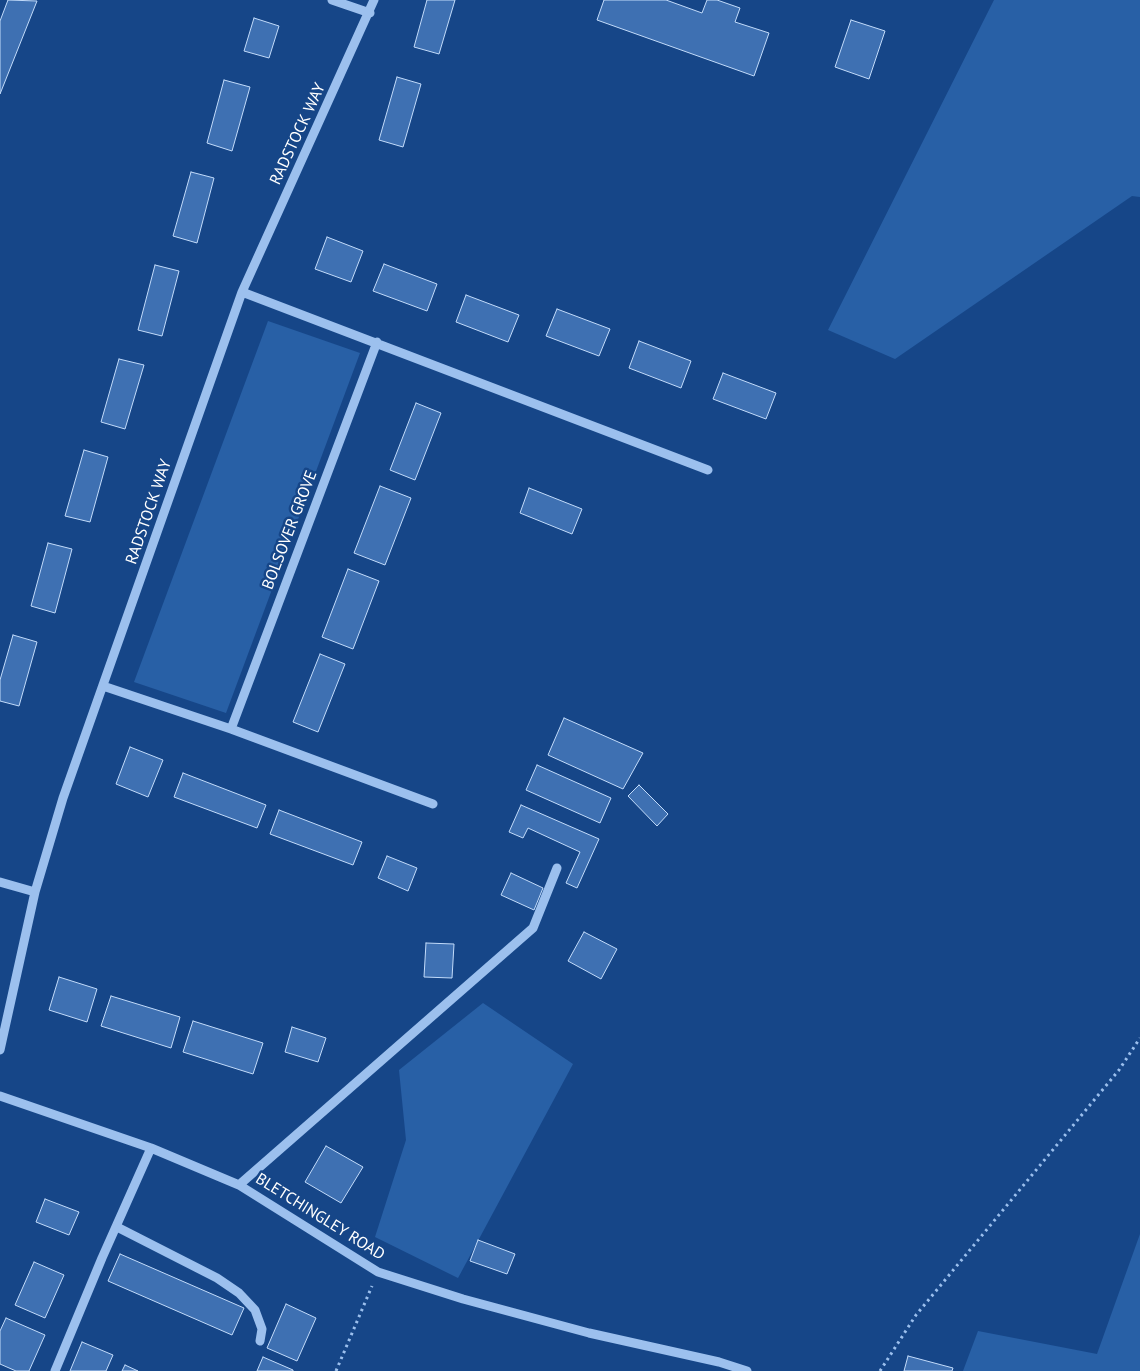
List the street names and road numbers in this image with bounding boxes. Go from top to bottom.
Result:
street label: RADSTOCK WAY [266,80,330,188]
street label: RADSTOCK WAY [122,457,176,567]
street label: BOLSOVER GROVE [258,468,322,592]
street label: BLETCHINGLEY ROAD [252,1169,388,1265]

